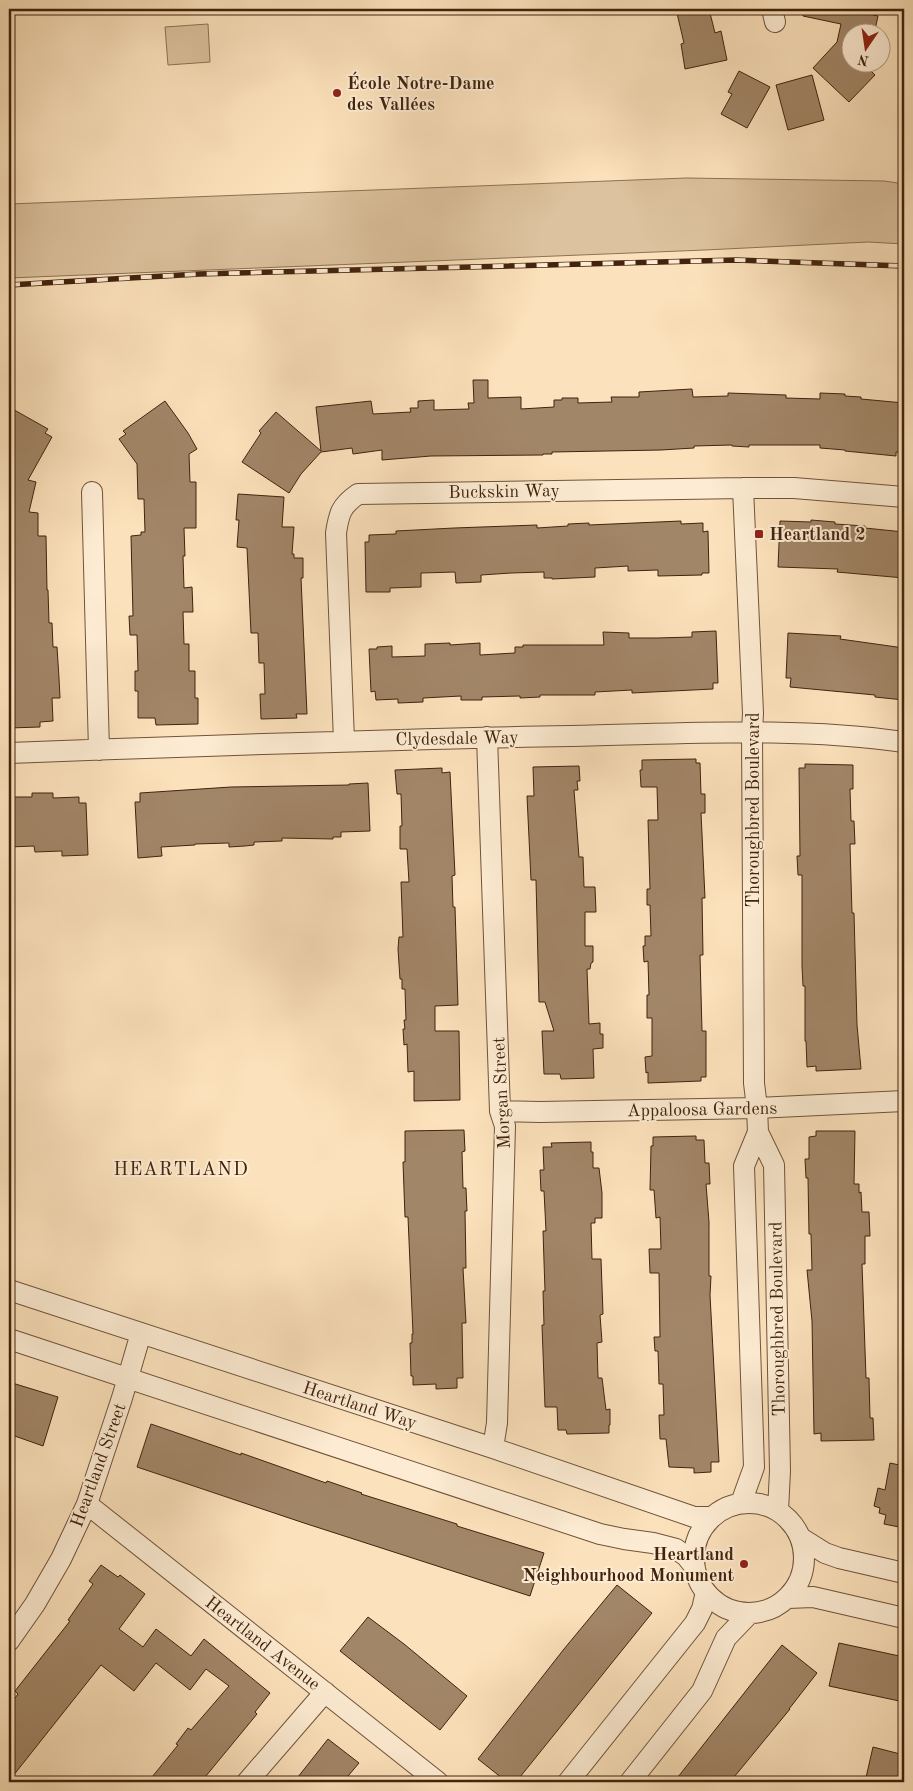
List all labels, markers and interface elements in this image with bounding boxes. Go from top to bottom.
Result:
north arrow [840,22,890,72]
text: N [856,52,870,68]
place label: École Notre-Dame des Vallées [347,71,495,114]
marker: École Notre-Dame des Vallées [331,87,343,99]
street label: Buckskin Way [448,482,561,502]
place label: Heartland 2 [769,526,866,544]
marker: Heartland 2 [753,528,765,540]
street label: Thoroughbred Boulevard [745,712,763,908]
street label: Clydesdale Way [395,729,519,749]
street label: Morgan Street [490,1036,514,1150]
street label: Appaloosa Gardens [627,1100,777,1120]
district label: HEARTLAND [113,1161,249,1180]
street label: Thoroughbred Boulevard [767,1221,789,1417]
street label: Heartland Way [300,1379,419,1433]
street label: Heartland Street [68,1401,130,1530]
place label: Heartland Neighbourhood Monument [523,1546,734,1585]
marker: Heartland Neighbourhood Monument [738,1558,750,1570]
street label: Heartland Avenue [202,1594,323,1694]

